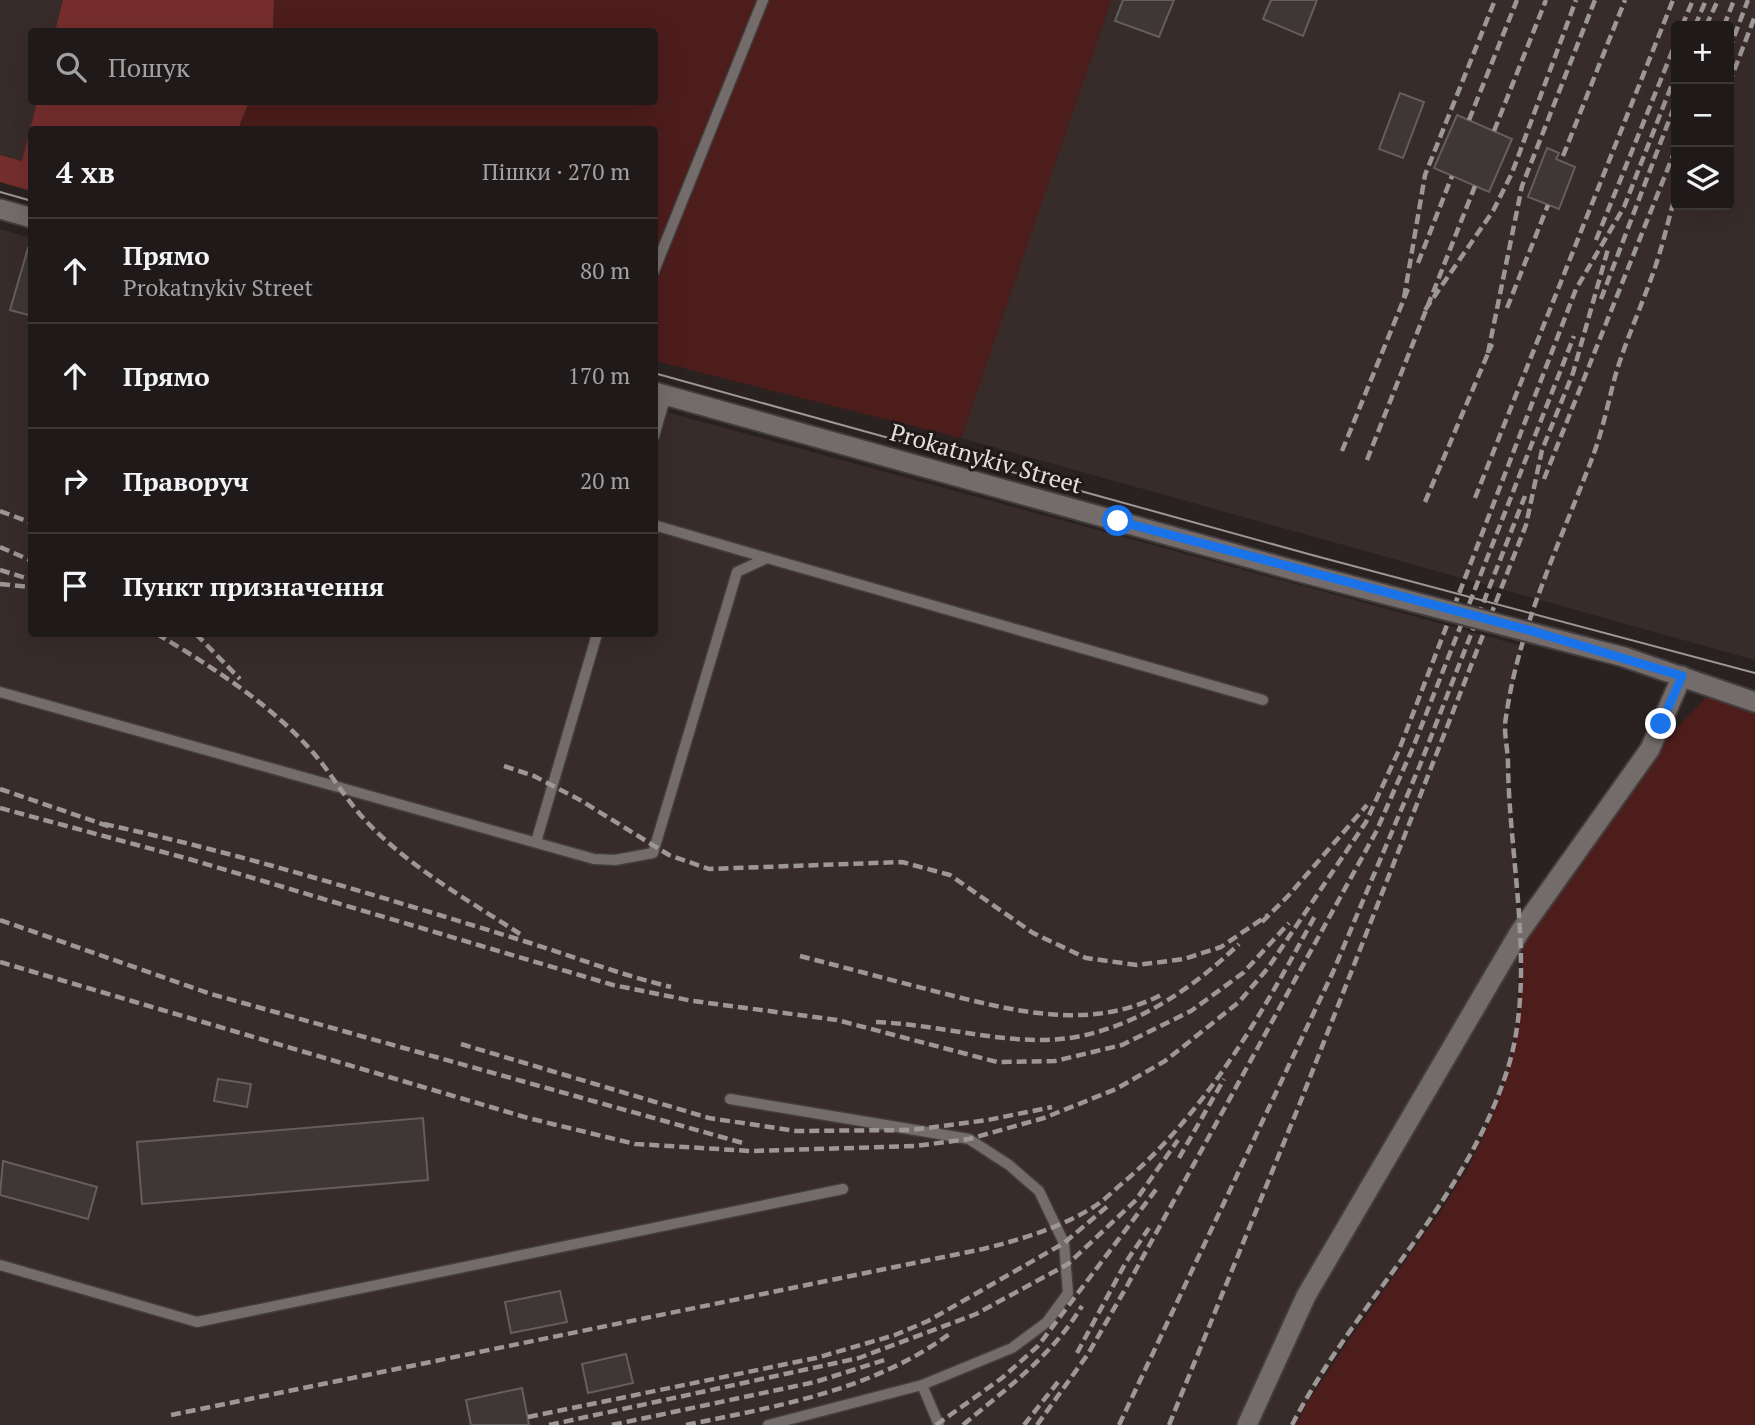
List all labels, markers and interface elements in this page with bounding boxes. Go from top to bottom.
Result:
map controls [1671,21,1734,210]
button: + [1671,21,1734,84]
search box [28,28,658,105]
icon: search [52,48,90,86]
text: Пошук [108,50,190,84]
button: − [1671,84,1734,147]
button: layers [1671,147,1734,210]
text: 4 хв [56,152,115,192]
text: Пішки · 270 m [482,156,630,187]
text: Прямо [123,238,210,272]
icon: ahead [56,252,94,290]
text: 80 m [580,255,630,286]
text: Prokatnykiv Street [123,272,313,303]
icon: ahead [56,357,94,395]
text: Прямо [123,359,210,393]
text: 170 m [568,360,630,391]
street label: Prokatnykiv Street [887,415,1086,501]
icon: right [56,462,94,500]
text: Праворуч [123,464,249,498]
text: 20 m [580,465,630,496]
route start [1102,505,1133,536]
icon: arrive [56,567,94,605]
text: Пункт призначення [123,569,384,603]
route end [1645,708,1676,739]

